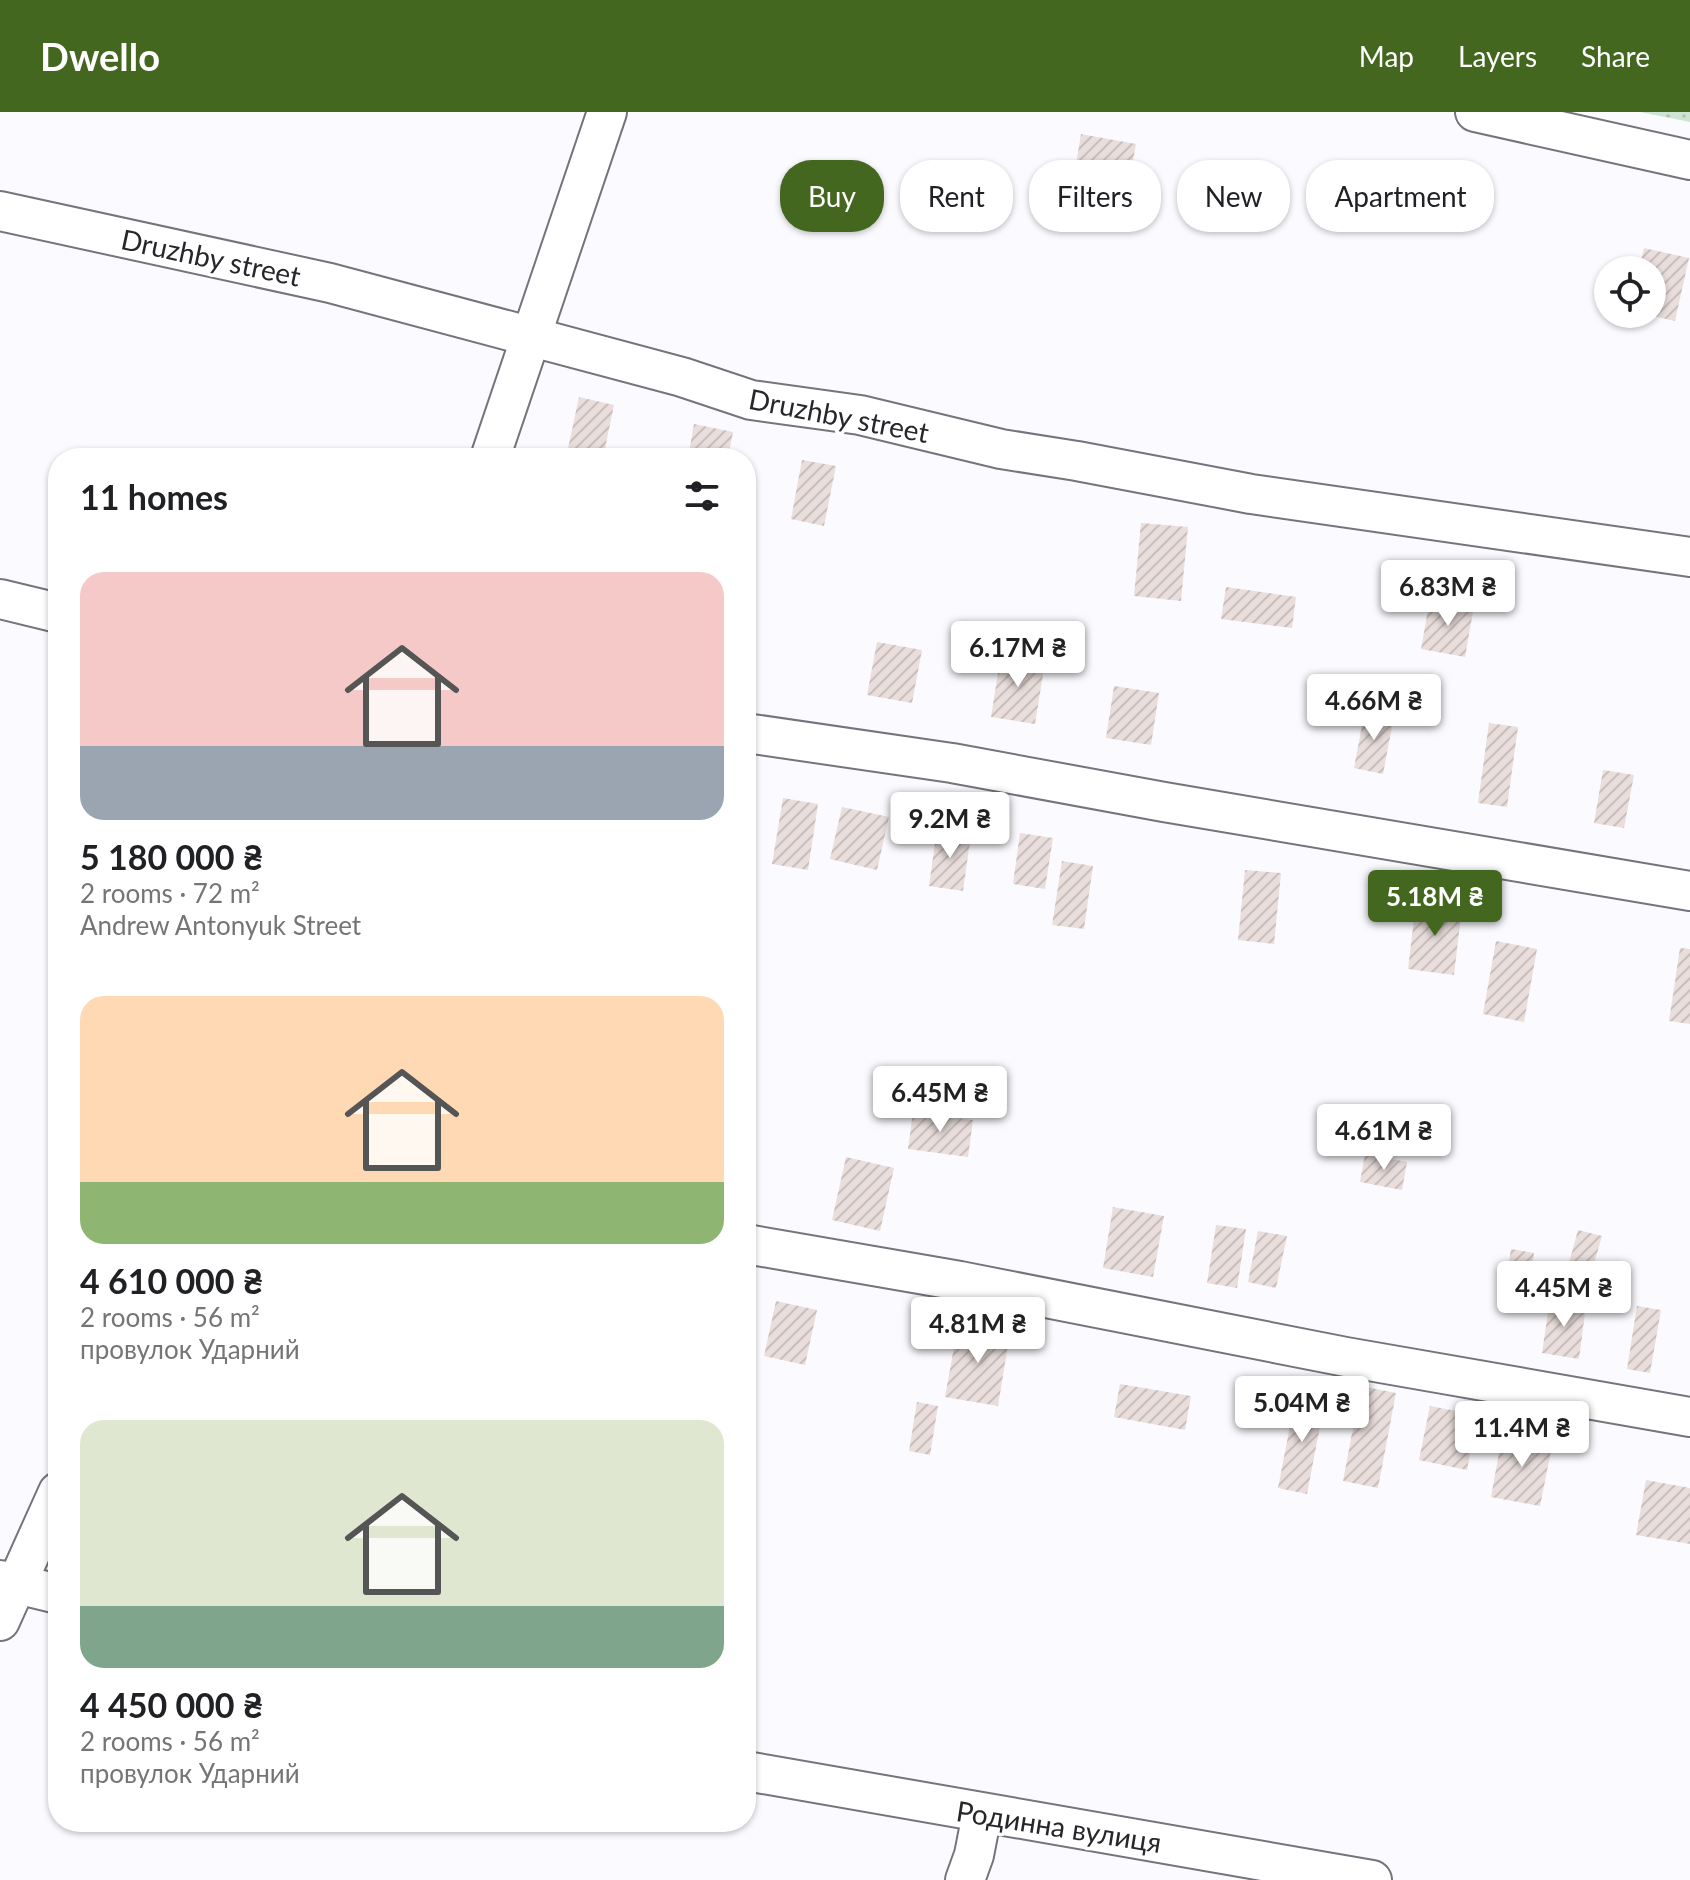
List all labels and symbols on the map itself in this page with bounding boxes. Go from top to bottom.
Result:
street label: Druzhby street [118,221,304,293]
street label: Druzhby street [746,381,932,449]
pin: 6.83M ₴ [1374,560,1522,628]
pin: 6.17M ₴ [944,621,1092,689]
pin: 4.66M ₴ [1300,674,1448,742]
pin: 9.2M ₴ [885,792,1015,860]
pin: 5.18M ₴ [1361,870,1509,938]
pin: 6.45M ₴ [866,1066,1014,1134]
pin: 4.61M ₴ [1310,1104,1458,1172]
pin: 4.45M ₴ [1490,1261,1638,1329]
pin: 4.81M ₴ [904,1297,1052,1365]
pin: 5.04M ₴ [1228,1376,1376,1444]
pin: 11.4M ₴ [1448,1401,1596,1469]
street label: Родинна вулиця [954,1793,1164,1859]

